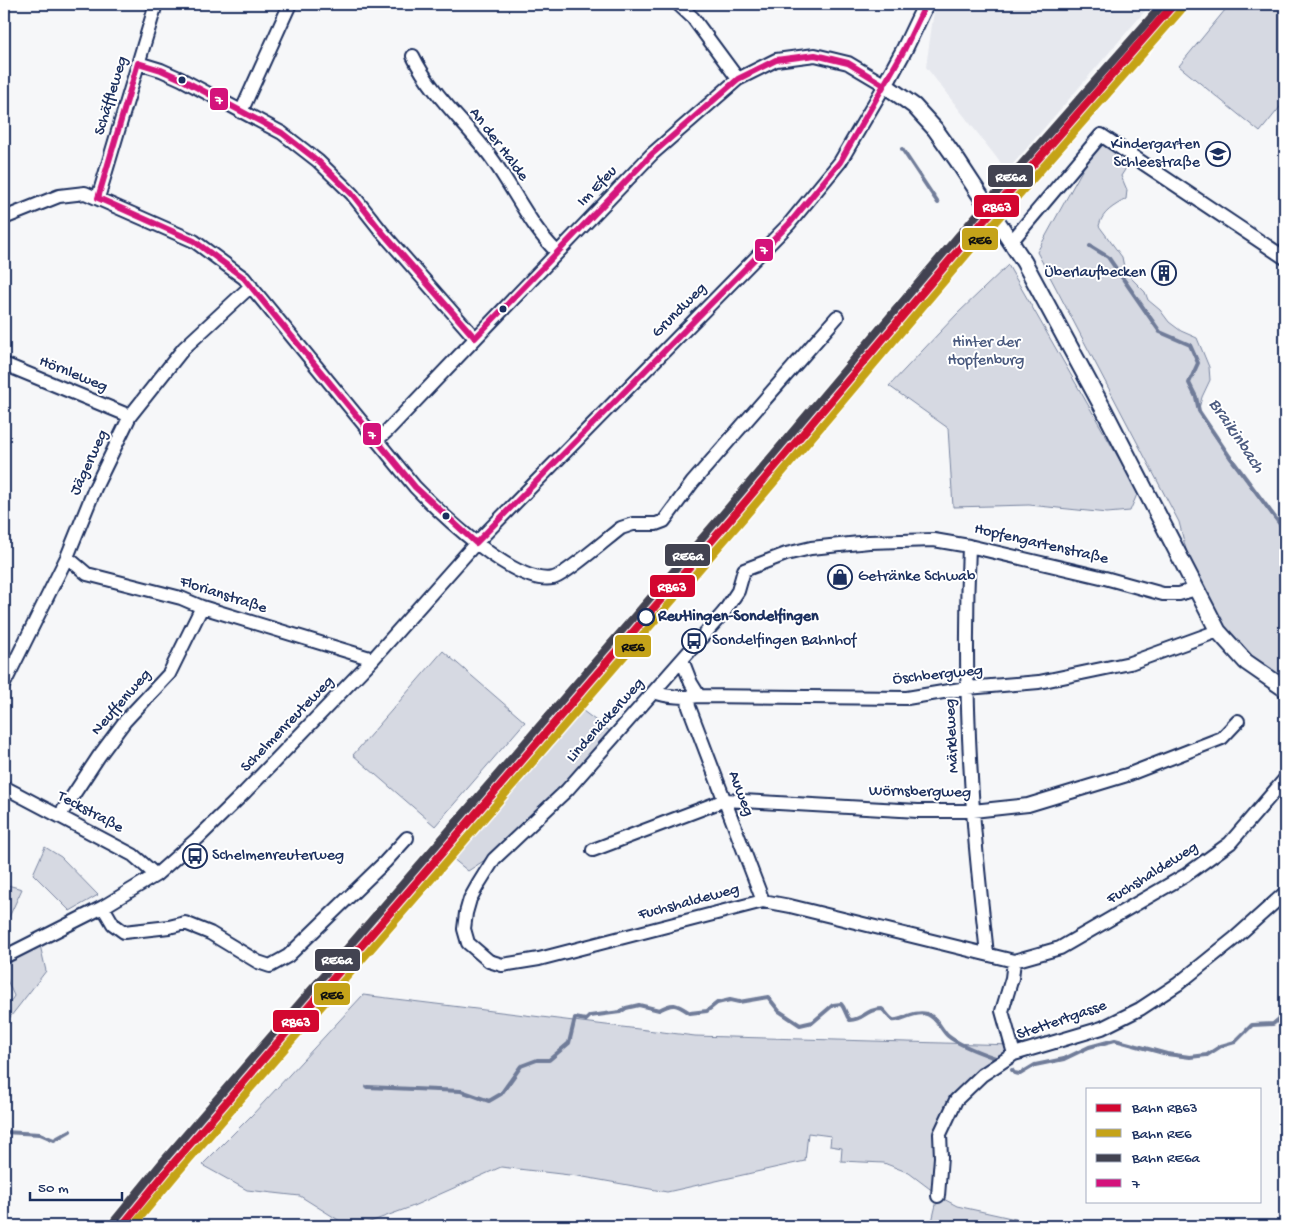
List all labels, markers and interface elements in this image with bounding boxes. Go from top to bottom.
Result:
street label: Schäffleweg [91,54,133,138]
unlabelled marker [177,75,187,85]
line badge: 7 [209,87,229,111]
text: 7 [214,93,223,110]
street label: An der Halde [464,105,532,186]
place label: Kindergarten Schleestraße [1111,136,1201,173]
school or university icon: Kindergarten Schleestraße [1205,141,1231,167]
street label: Im Efeu [574,162,622,211]
line badge: RE6a [987,164,1034,188]
text: RE6a [995,170,1028,187]
line badge: RB63 [973,194,1020,218]
text: RB63 [982,200,1011,217]
line badge: RE6 [961,227,999,251]
text: RE6 [967,233,992,250]
line badge: 7 [754,238,774,262]
text: 7 [759,243,768,260]
building icon: Überlaufbecken [1151,260,1177,286]
place label: Überlaufbecken [1044,264,1146,283]
street label: Grundweg [649,280,711,342]
unlabelled marker [498,304,508,314]
park label: Hinter der Hopfenburg [948,334,1024,371]
street label: Hörnleweg [36,353,110,397]
water label: Braikinbach [1203,395,1269,477]
line badge: 7 [362,422,382,446]
street label: Jägerweg [67,427,113,499]
text: 7 [367,428,376,445]
unlabelled marker [441,511,451,521]
street label: Hopfengartenstraße [972,520,1111,570]
line badge: RE6a [664,543,711,567]
text: RE6a [672,549,705,566]
shop icon: Getränke Schwab [827,564,853,590]
place label: Getränke Schwab [858,568,976,587]
street label: Florianstraße [176,573,270,619]
line badge: RB63 [649,574,696,598]
text: RB63 [657,580,686,597]
place label: Reutlingen-Sondelfingen [657,607,819,627]
marker: Reutlingen-Sondelfingen [637,608,655,626]
bus stop icon: Sondelfingen Bahnhof [681,628,707,654]
place label: Sondelfingen Bahnhof [712,632,857,651]
line badge: RE6 [614,634,652,658]
text: RE6 [620,640,645,657]
street label: Öschbergweg [892,662,984,690]
street label: Neuffenweg [88,666,156,740]
street label: Schelmenreuteweg [237,673,339,777]
street label: Lindenäckerweg [563,675,649,767]
street label: Märkleweg [942,698,964,774]
street label: Auweg [723,769,757,819]
street label: Wörnsbergweg [869,783,971,803]
street label: Teckstraße [53,787,127,839]
street label: Fuchshaldeweg [1103,838,1202,910]
bus stop icon: Schelmenreuterweg [182,843,208,869]
place label: Schelmenreuterweg [212,847,344,866]
street label: Fuchshaldeweg [635,880,742,926]
line badge: RE6a [314,948,361,972]
text: RE6a [321,953,354,970]
line badge: RE6 [313,982,351,1006]
text: RE6 [319,988,344,1005]
street label: Stettertgasse [1015,997,1110,1045]
line badge: RB63 [272,1009,320,1033]
text: RB63 [281,1015,310,1032]
legend [1086,1088,1262,1202]
text: Bahn RB63 [1131,1100,1198,1118]
text: Bahn RE6 [1131,1126,1192,1144]
text: Bahn RE6a [1131,1150,1201,1168]
scale bar [30,1170,122,1202]
text: 7 [1131,1176,1141,1194]
text: 50 m [38,1180,69,1198]

